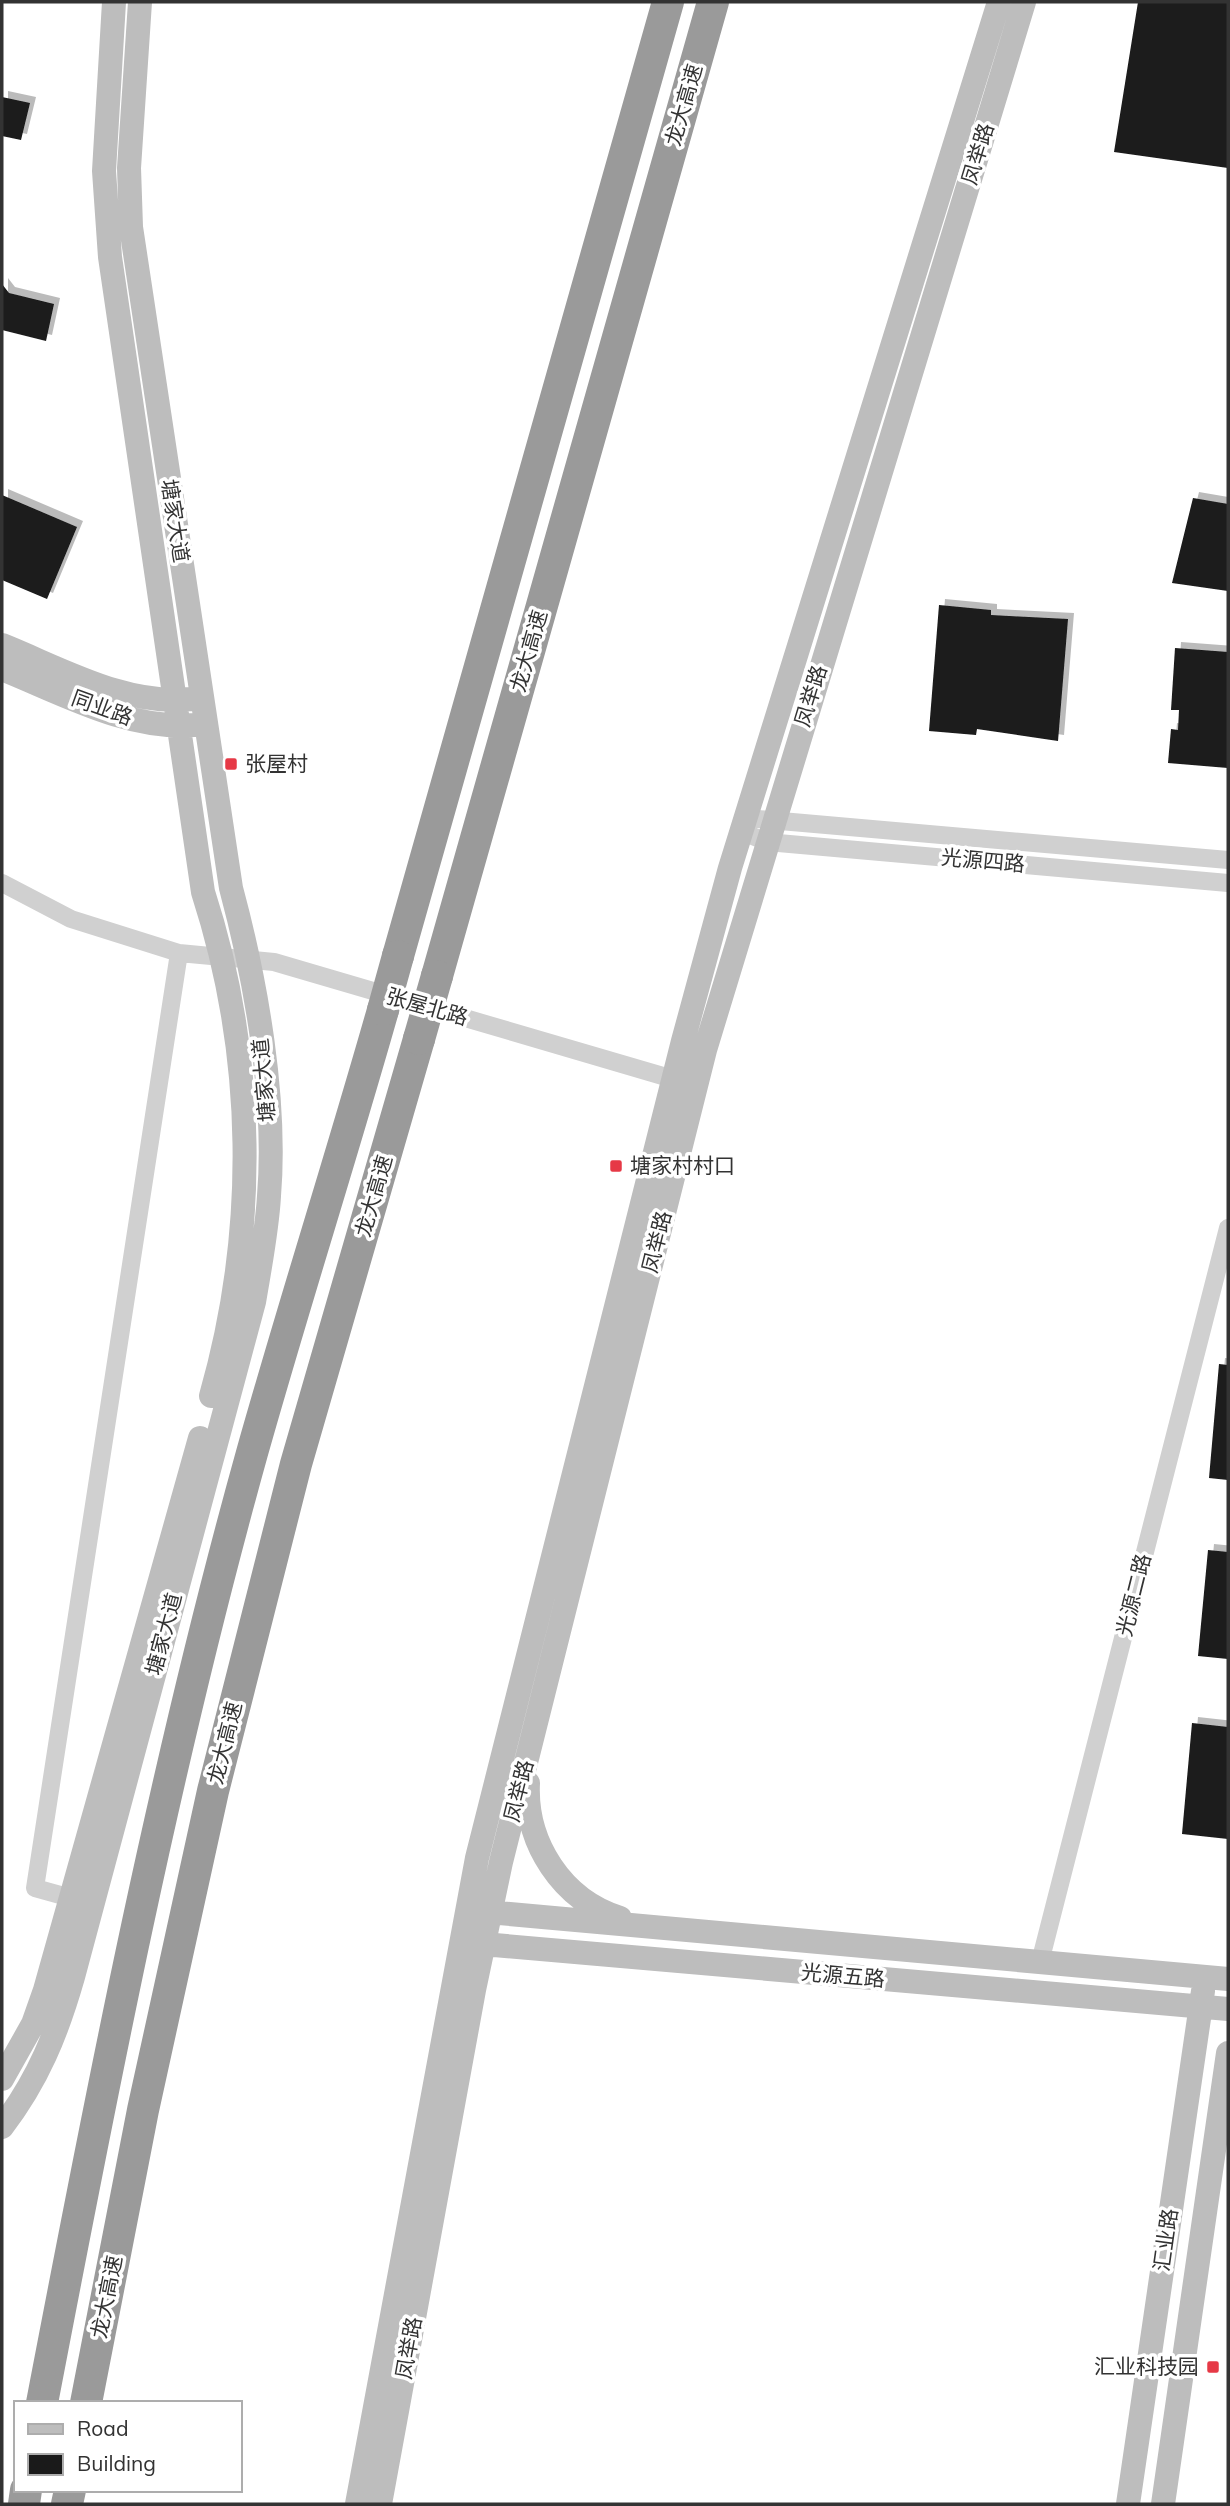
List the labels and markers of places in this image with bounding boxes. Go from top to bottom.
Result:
place label: 张屋村 [245,750,308,776]
marker: 张屋村 [223,756,239,772]
place label: 塘家村村口 [630,1152,735,1178]
marker: 塘家村村口 [608,1158,624,1174]
place label: 汇业科技园 [1094,2353,1199,2379]
marker: 汇业科技园 [1205,2359,1221,2375]

